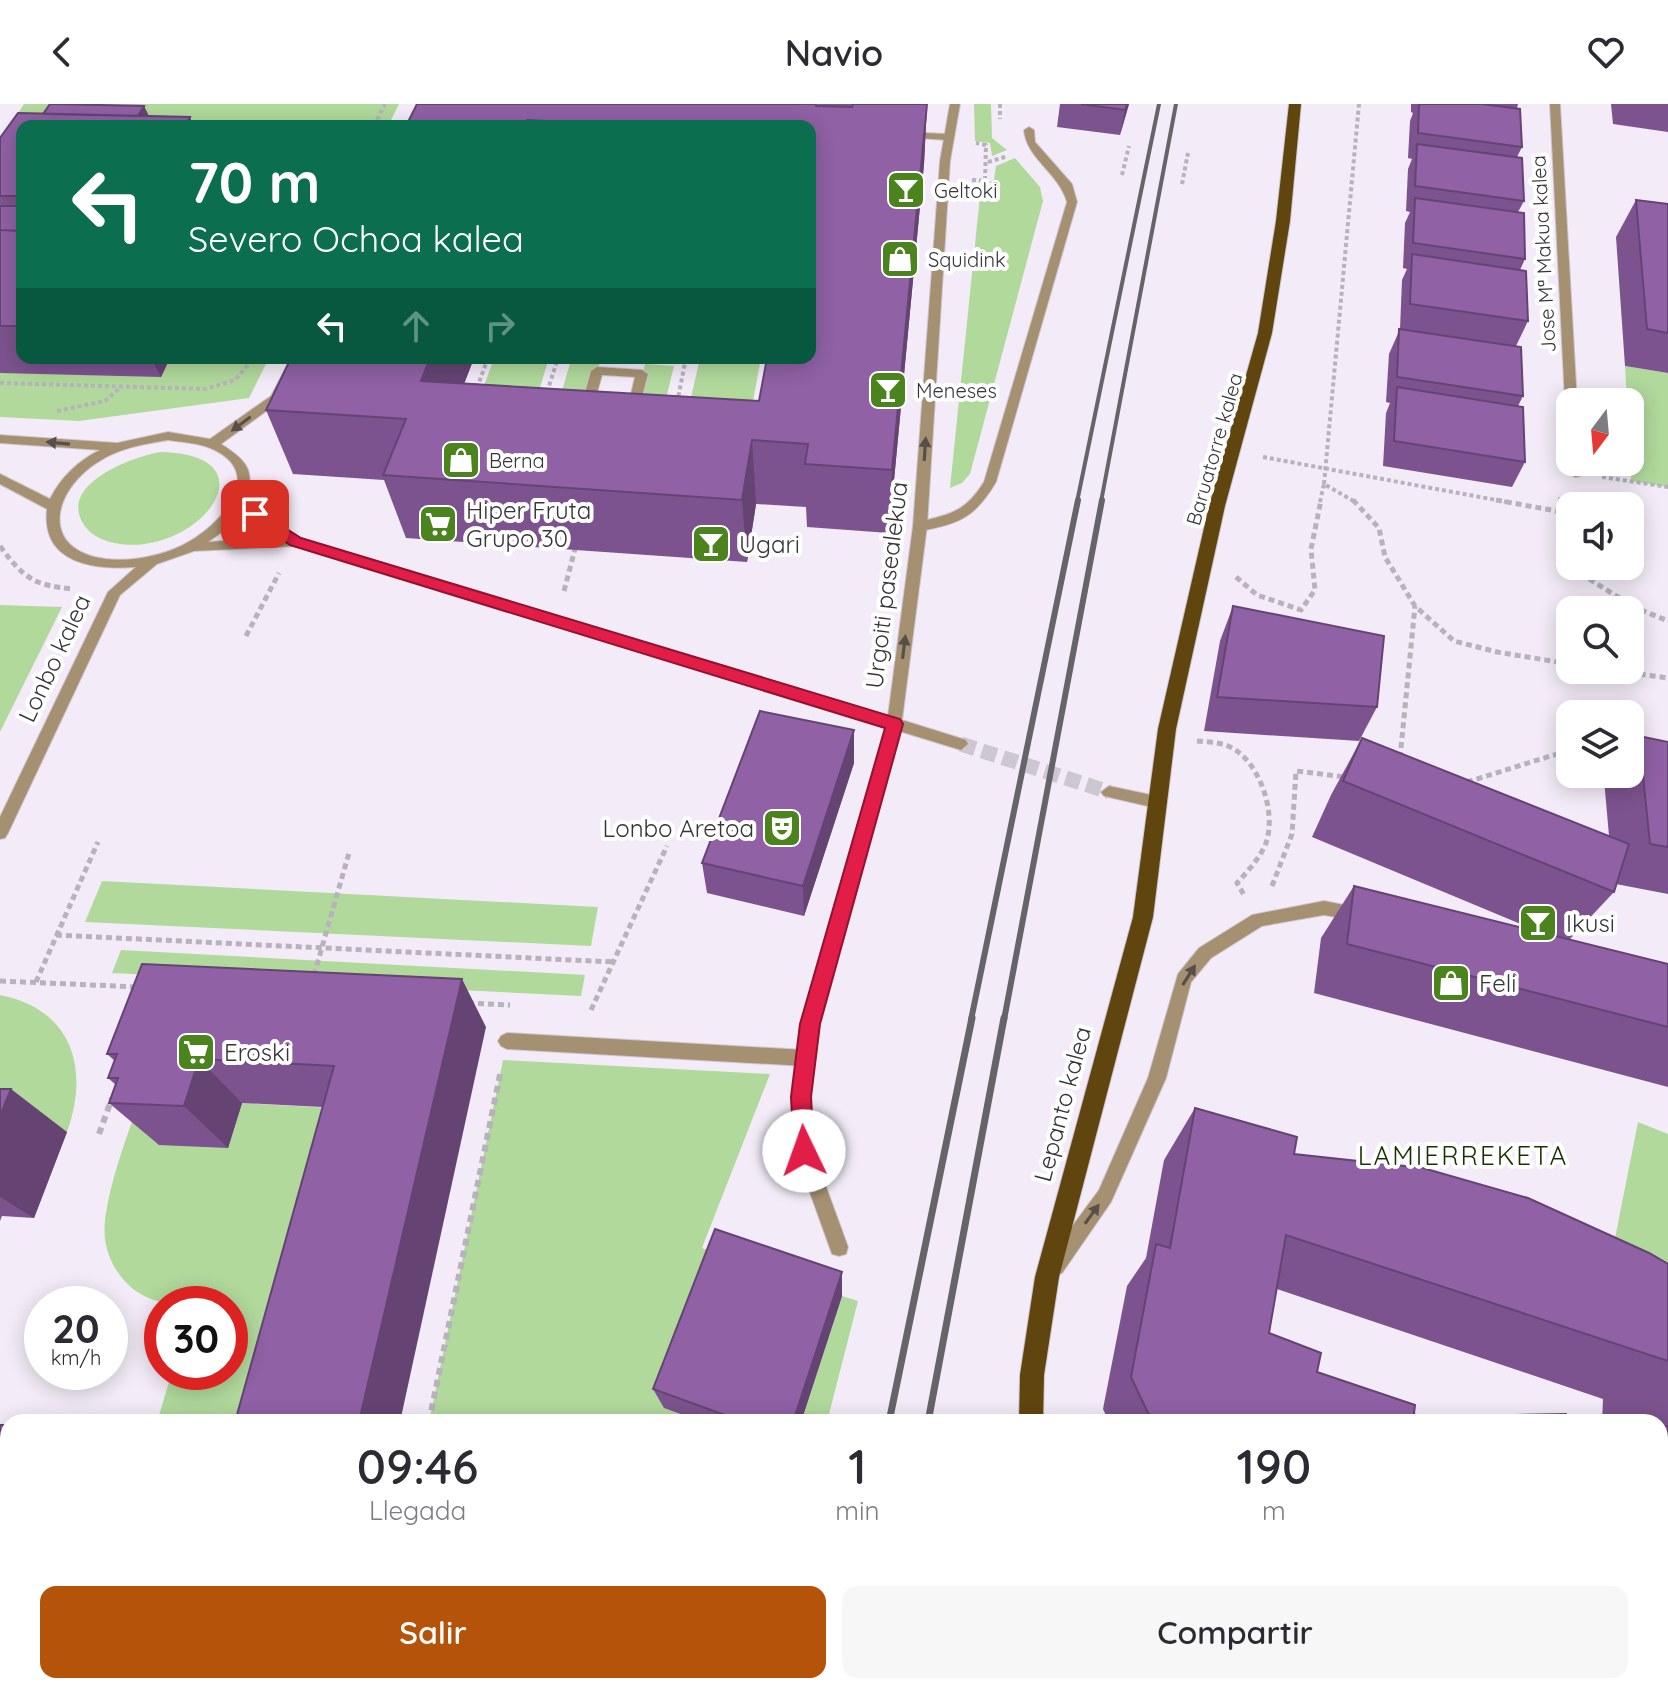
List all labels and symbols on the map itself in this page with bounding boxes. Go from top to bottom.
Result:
street label: Jose Mª Makua kalea [1525,155,1561,353]
bar icon: Geltoki [885,169,927,211]
place label: Geltoki [934,178,997,203]
shop icon: Squidink [879,238,921,280]
place label: Squidink [928,247,1006,272]
bar icon: Meneses [867,369,909,411]
street label: Baruatorre kalea [1180,370,1248,528]
place label: Meneses [916,378,997,403]
north arrow [1556,388,1644,476]
one-way arrow [230,416,252,432]
one-way arrow [45,436,70,449]
one-way arrow [919,436,932,461]
shop icon: Berna [440,439,482,481]
place label: Berna [489,448,545,473]
pin [221,480,289,548]
street label: Urgoiti pasealekua [858,480,914,690]
place label: Hiper Fruta Grupo 30 [466,495,591,553]
supermarket icon: Hiper Fruta Grupo 30 [417,503,459,545]
bar icon: Ugari [690,523,732,565]
place label: Ugari [739,529,800,559]
street label: Lonbo kalea [11,589,97,727]
one-way arrow [898,634,911,659]
theatre icon: Lonbo Aretoa [761,807,803,849]
place label: Lonbo Aretoa [602,813,754,843]
bar icon: Ikusi [1517,902,1559,944]
place label: Ikusi [1566,908,1615,938]
shop icon: Feli [1430,962,1472,1004]
one-way arrow [1182,964,1197,985]
place label: Feli [1479,968,1516,998]
street label: Lepanto kalea [1027,1023,1097,1185]
supermarket icon: Eroski [175,1031,217,1073]
place label: Eroski [224,1037,290,1067]
position arrow [762,1109,846,1193]
district label: LAMIERREKETA [1358,1139,1568,1172]
one-way arrow [1084,1203,1100,1225]
speed limit sign: 30 [144,1286,248,1390]

